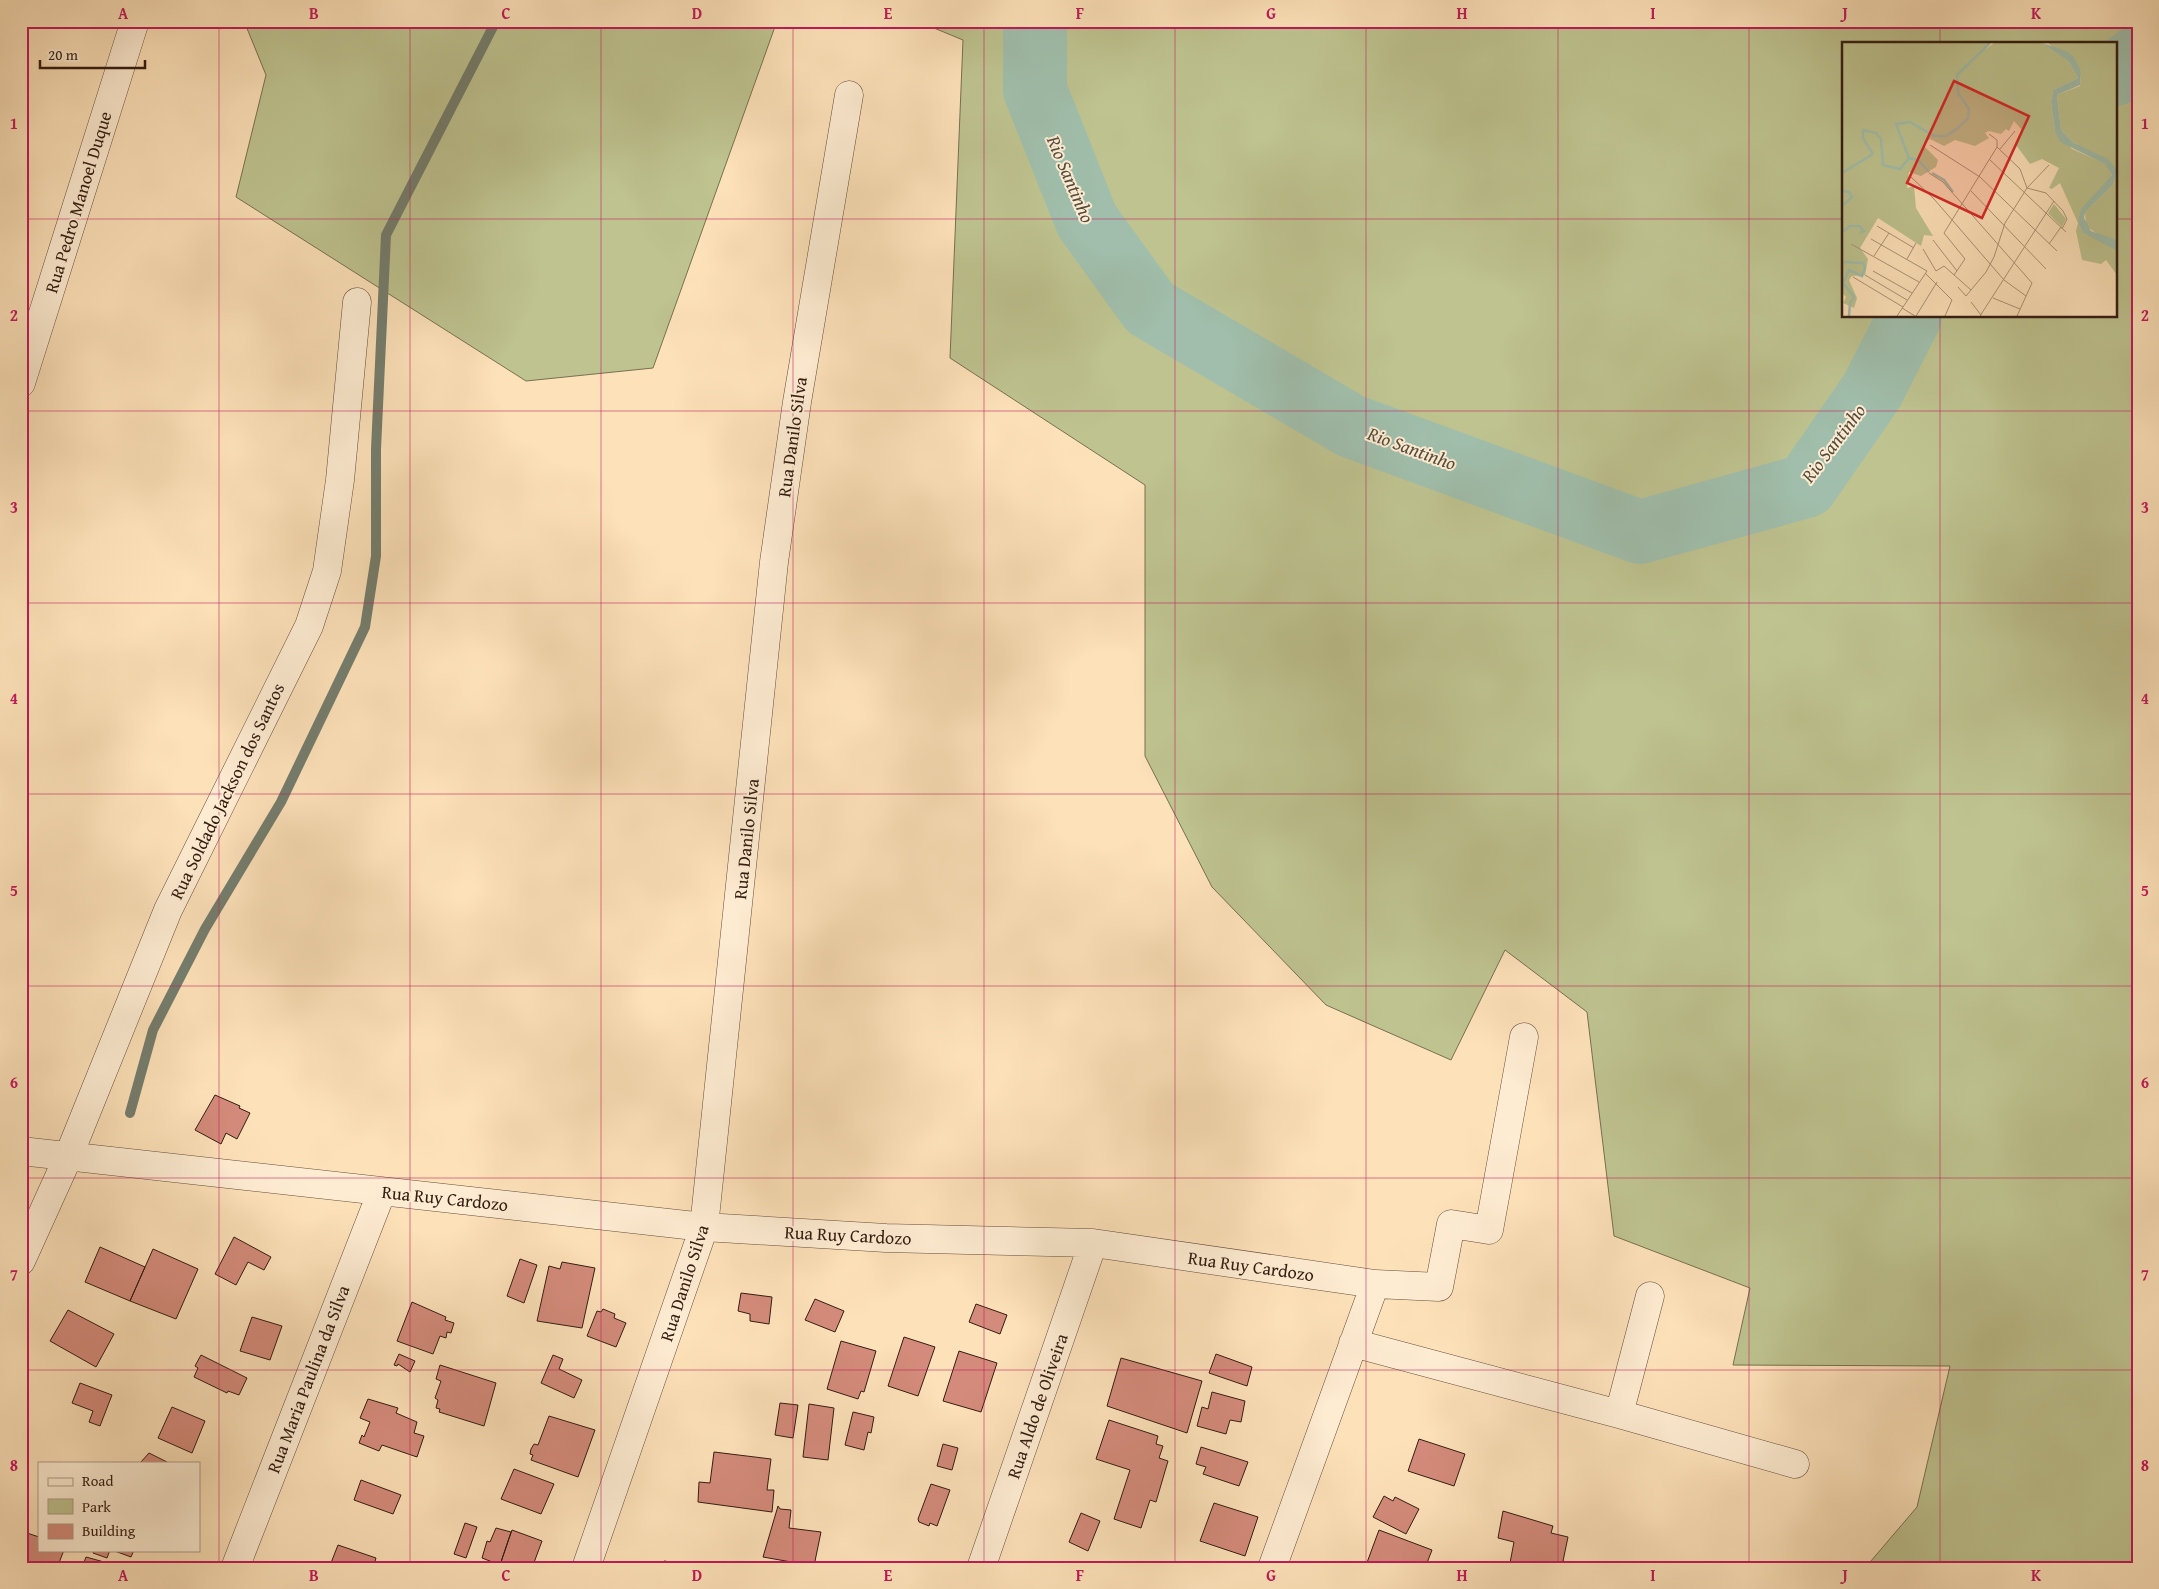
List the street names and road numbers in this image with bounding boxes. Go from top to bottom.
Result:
street label: Rua Pedro Manoel Duque [37,108,119,296]
street label: Rua Danilo Silva [770,375,814,499]
street label: Rua Soldado Jackson dos Santos [163,678,291,904]
street label: Rua Danilo Silva [726,777,766,901]
street label: Rua Ruy Cardozo [380,1178,510,1218]
street label: Rua Ruy Cardozo [784,1218,912,1252]
street label: Rua Danilo Silva [652,1221,716,1345]
street label: Rua Ruy Cardozo [1186,1244,1316,1288]
street label: Rua Maria Paulina da Silva [260,1281,357,1477]
street label: Rua Aldo de Oliveira [999,1329,1075,1482]

